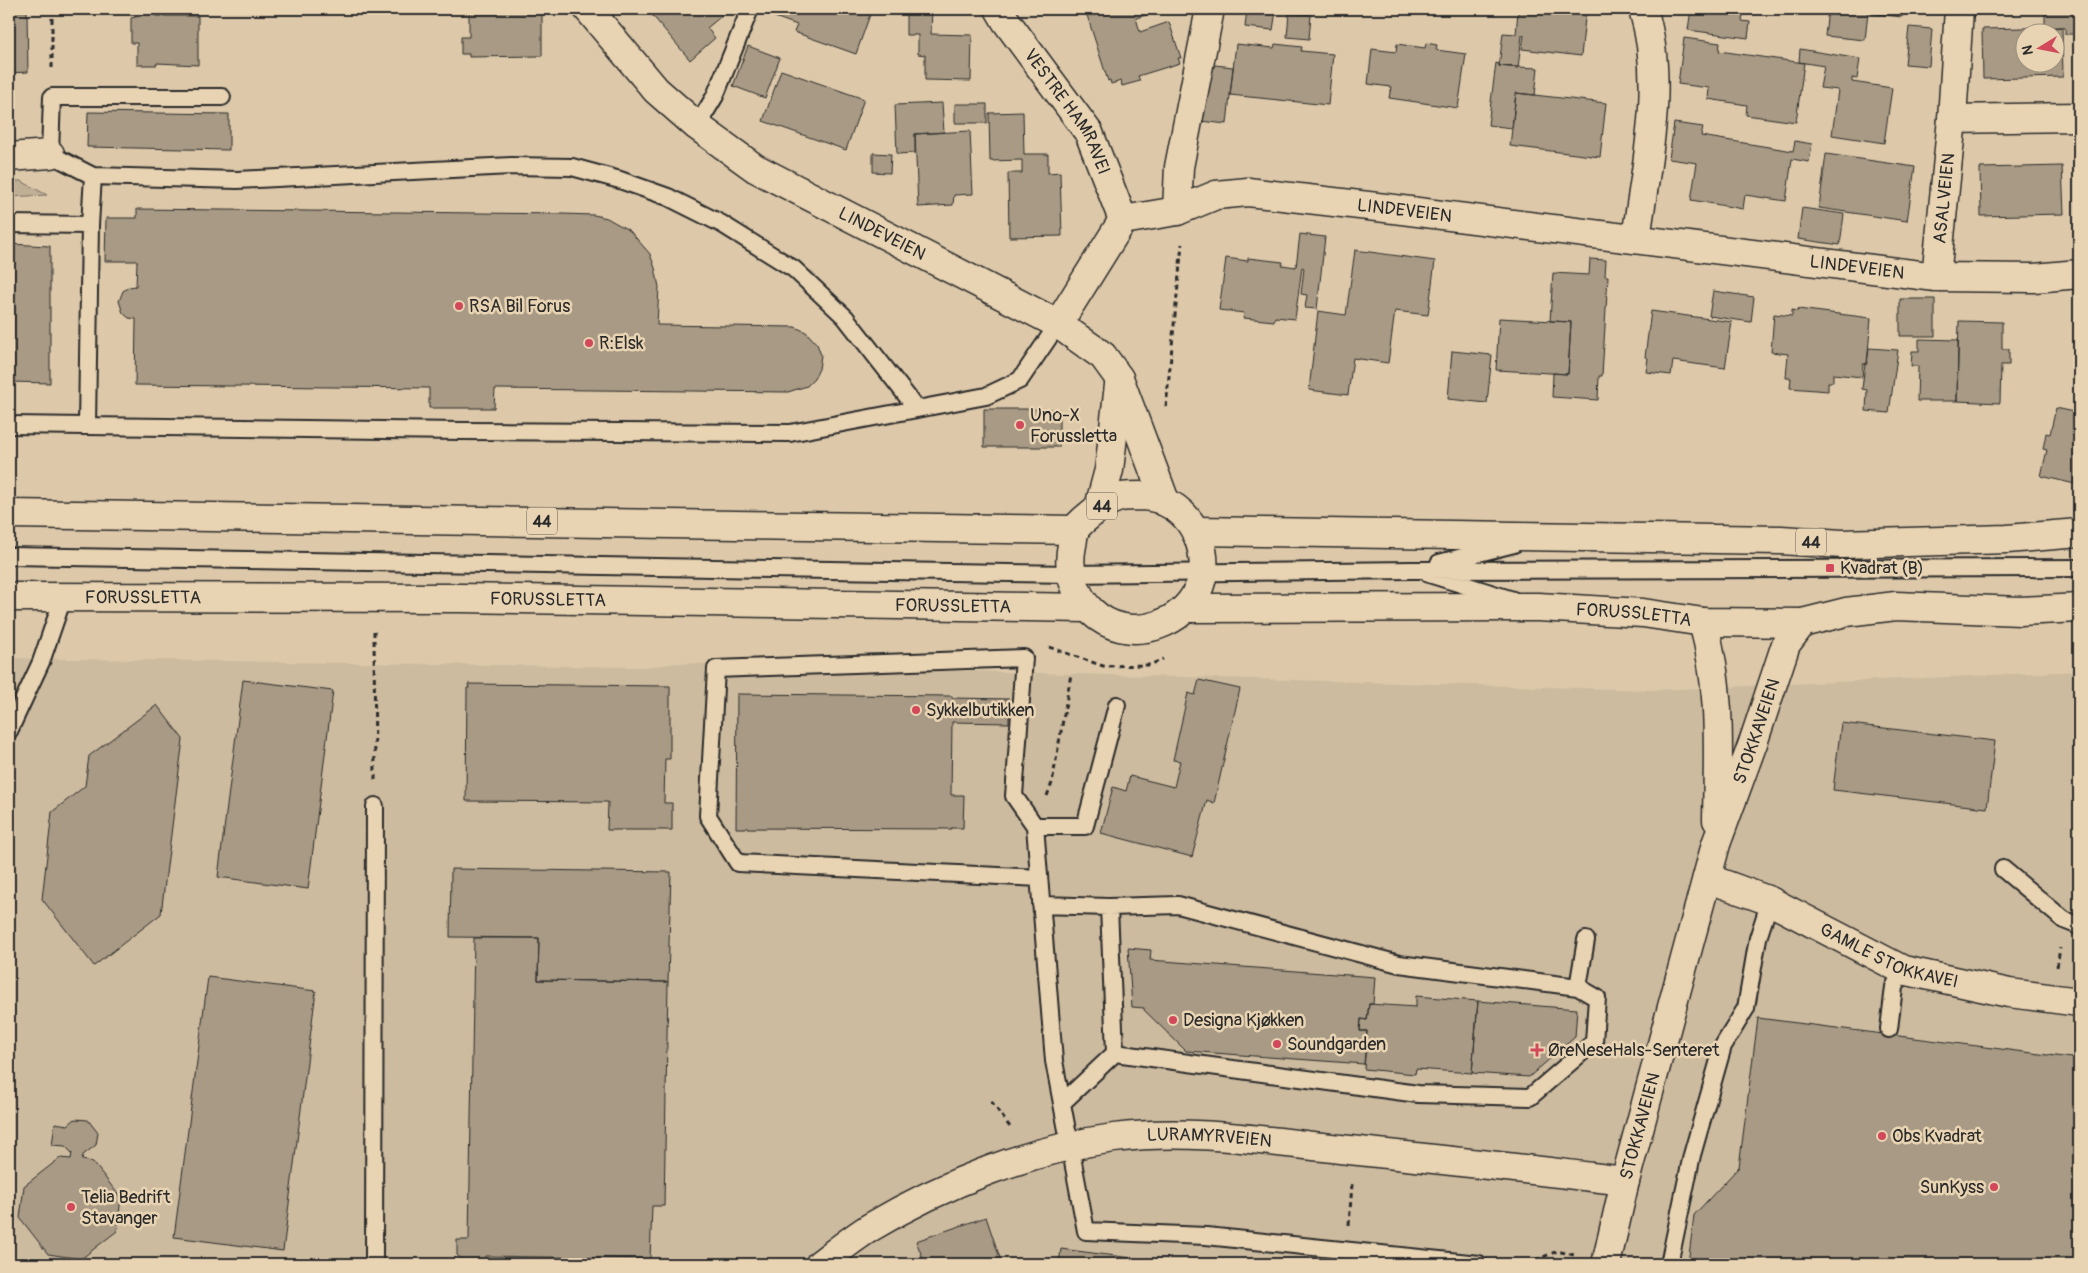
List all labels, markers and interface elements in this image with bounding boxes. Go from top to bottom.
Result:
north arrow [2016,22,2066,72]
street label: VESTRE HAMRAVEI [1019,44,1115,178]
text: N [2018,44,2037,56]
street label: ASALVEIEN [1928,152,1960,245]
street label: LINDEVEIEN [1356,194,1453,228]
street label: LINDEVEIEN [834,202,930,266]
street label: LINDEVEIEN [1808,250,1906,285]
place label: RSA Bil Forus [469,295,570,318]
marker: RSA Bil Forus [453,300,465,312]
place label: R:Elsk [599,332,644,355]
marker: R:Elsk [583,337,595,349]
place label: Uno-X Forussletta [1030,404,1117,448]
marker: Uno-X Forussletta [1014,419,1026,431]
road number: 44 [1087,492,1117,520]
road number: 44 [527,508,557,534]
road number: 44 [1796,528,1826,556]
place label: Kvadrat (B) [1840,557,1924,580]
marker: Kvadrat (B) [1824,562,1836,574]
street label: FORUSSLETTA [85,586,201,609]
street label: FORUSSLETTA [490,587,607,612]
street label: FORUSSLETTA [895,594,1012,619]
street label: FORUSSLETTA [1575,598,1693,632]
street label: STOKKAVEIEN [1728,676,1786,787]
place label: Sykkelbutikken [926,699,1034,722]
marker: Sykkelbutikken [910,704,922,716]
street label: GAMLE STOKKAVEI [1816,918,1960,994]
place label: Designa Kjøkken [1183,1009,1304,1032]
marker: Designa Kjøkken [1167,1014,1179,1026]
place label: Soundgarden [1287,1033,1386,1056]
marker: Soundgarden [1271,1038,1283,1050]
place label: ØreNeseHals-Senteret [1548,1039,1720,1062]
marker: ØreNeseHals-Senteret [1530,1043,1544,1057]
street label: STOKKAVEIEN [1615,1070,1666,1182]
street label: LURAMYRVEIEN [1146,1123,1273,1153]
place label: Obs Kvadrat [1892,1125,1983,1148]
marker: Obs Kvadrat [1876,1130,1888,1142]
place label: SunKyss [1920,1176,1984,1199]
marker: SunKyss [1988,1181,2000,1193]
place label: Telia Bedrift Stavanger [81,1186,171,1230]
marker: Telia Bedrift Stavanger [65,1201,77,1213]

